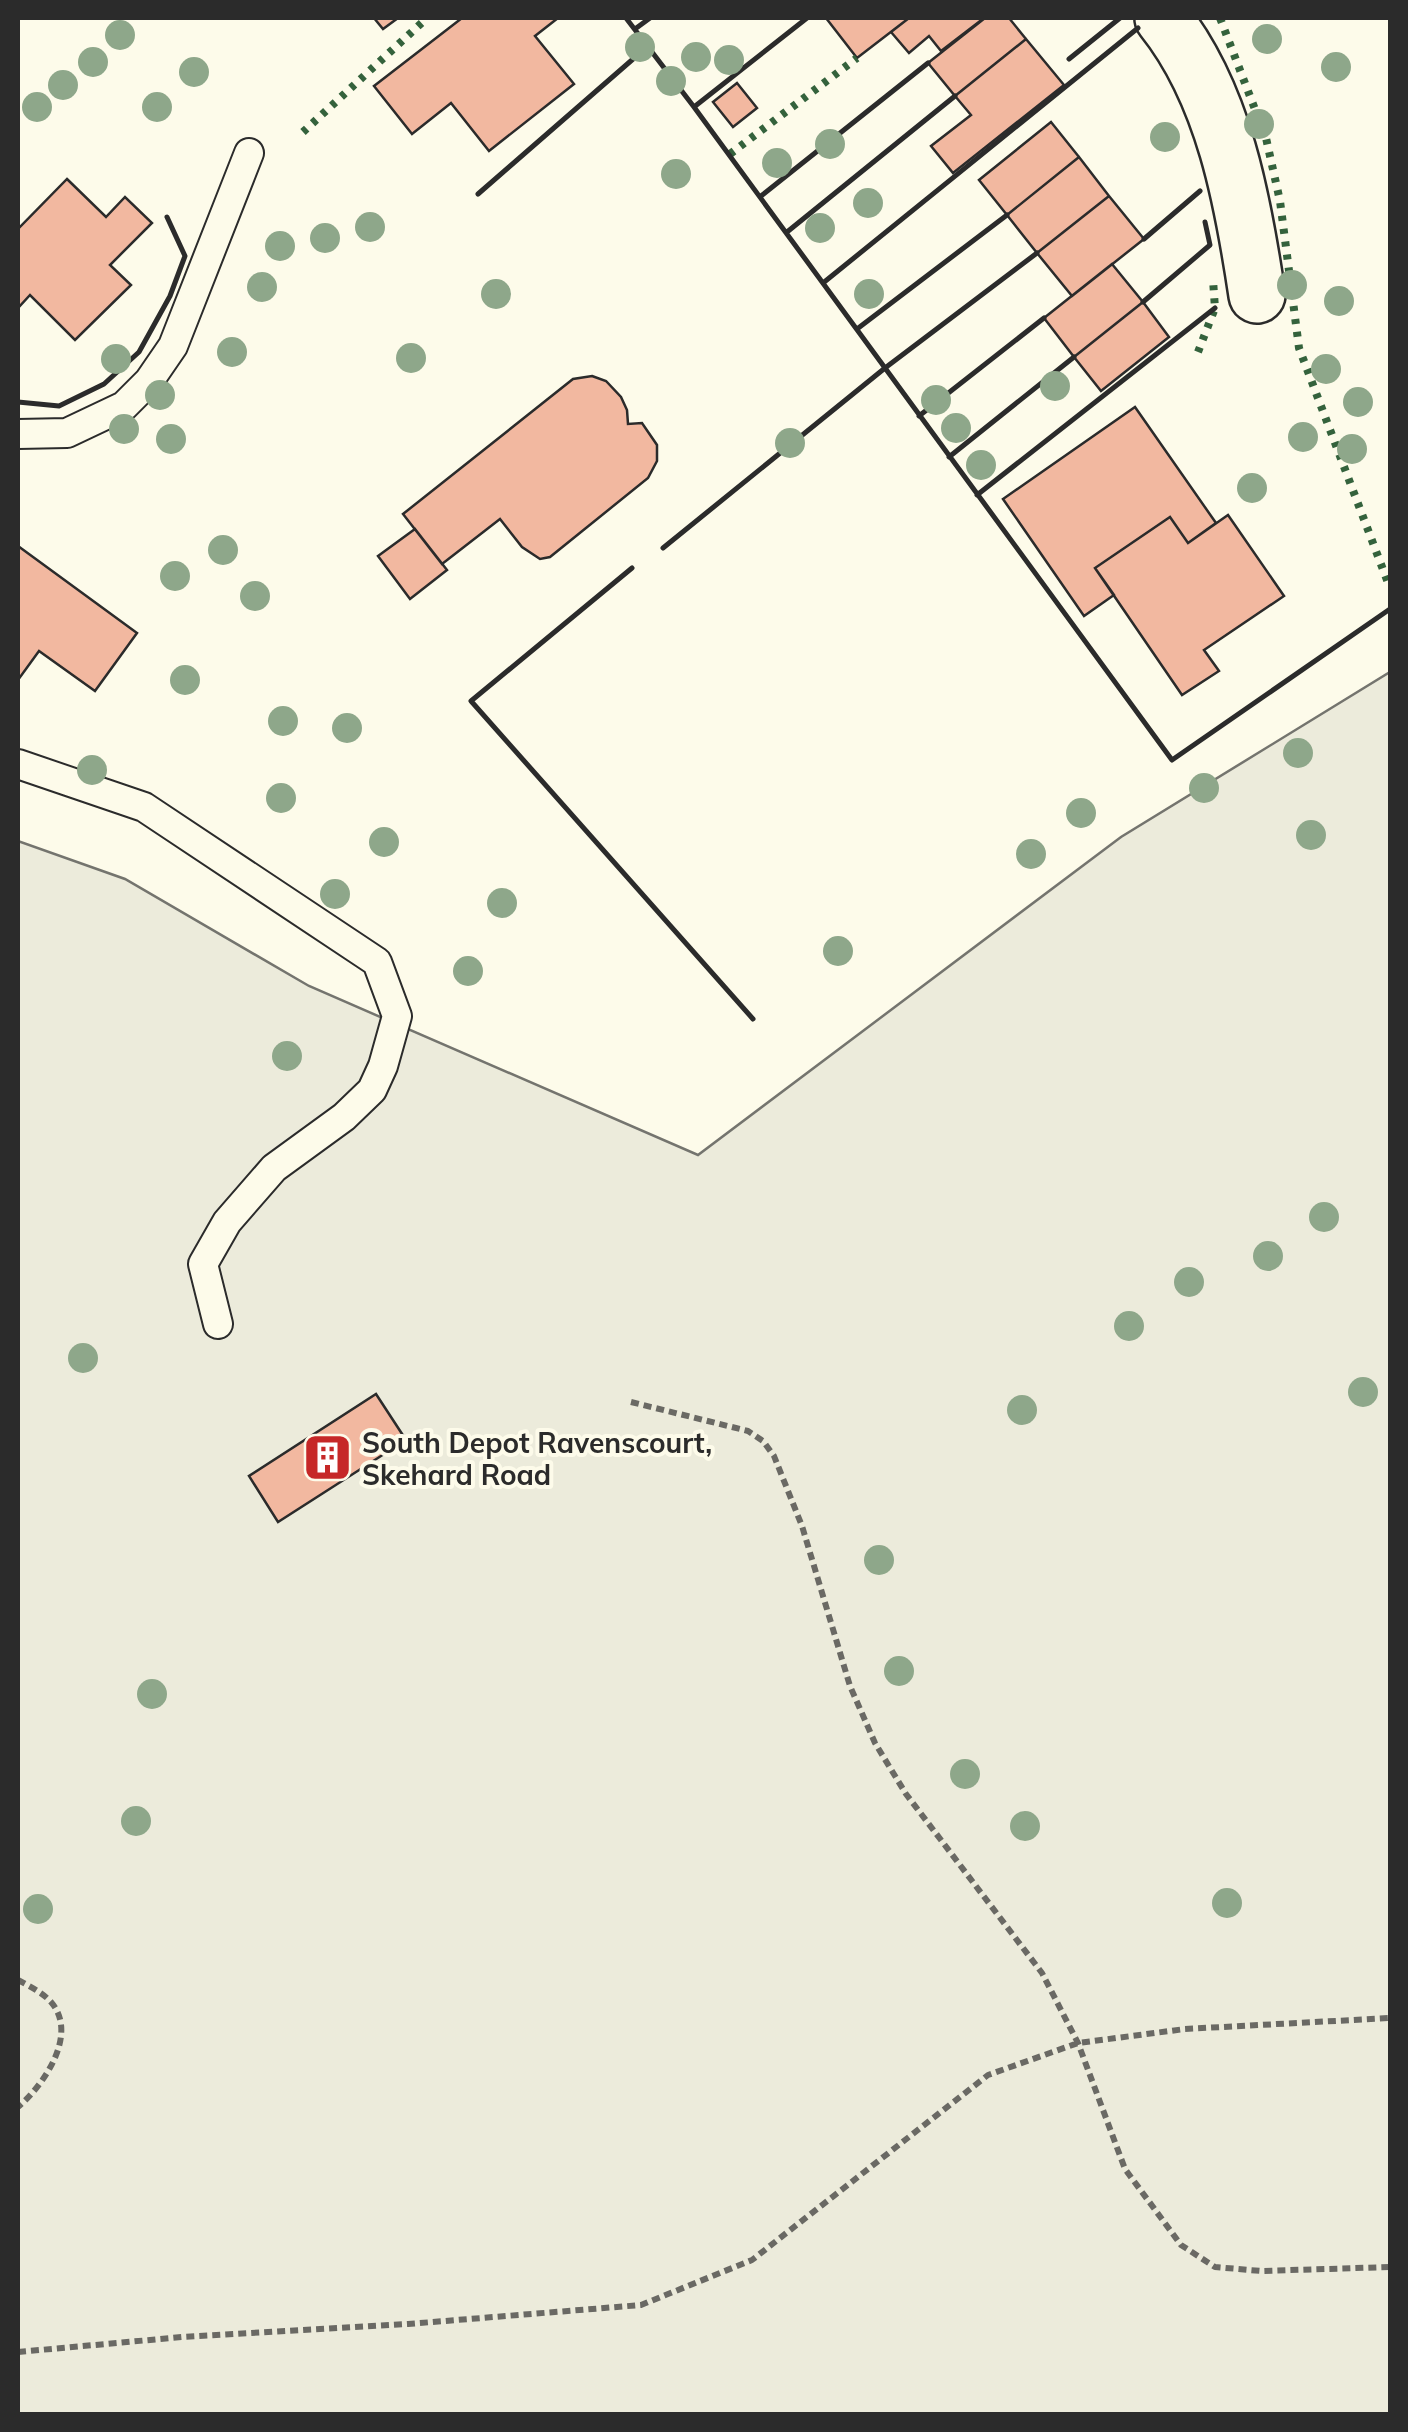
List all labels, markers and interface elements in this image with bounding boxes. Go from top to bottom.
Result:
place label: South Depot Ravenscourt, Skehard Road [362,1425,712,1492]
building icon: South Depot Ravenscourt, Skehard Road [301,1432,353,1484]

